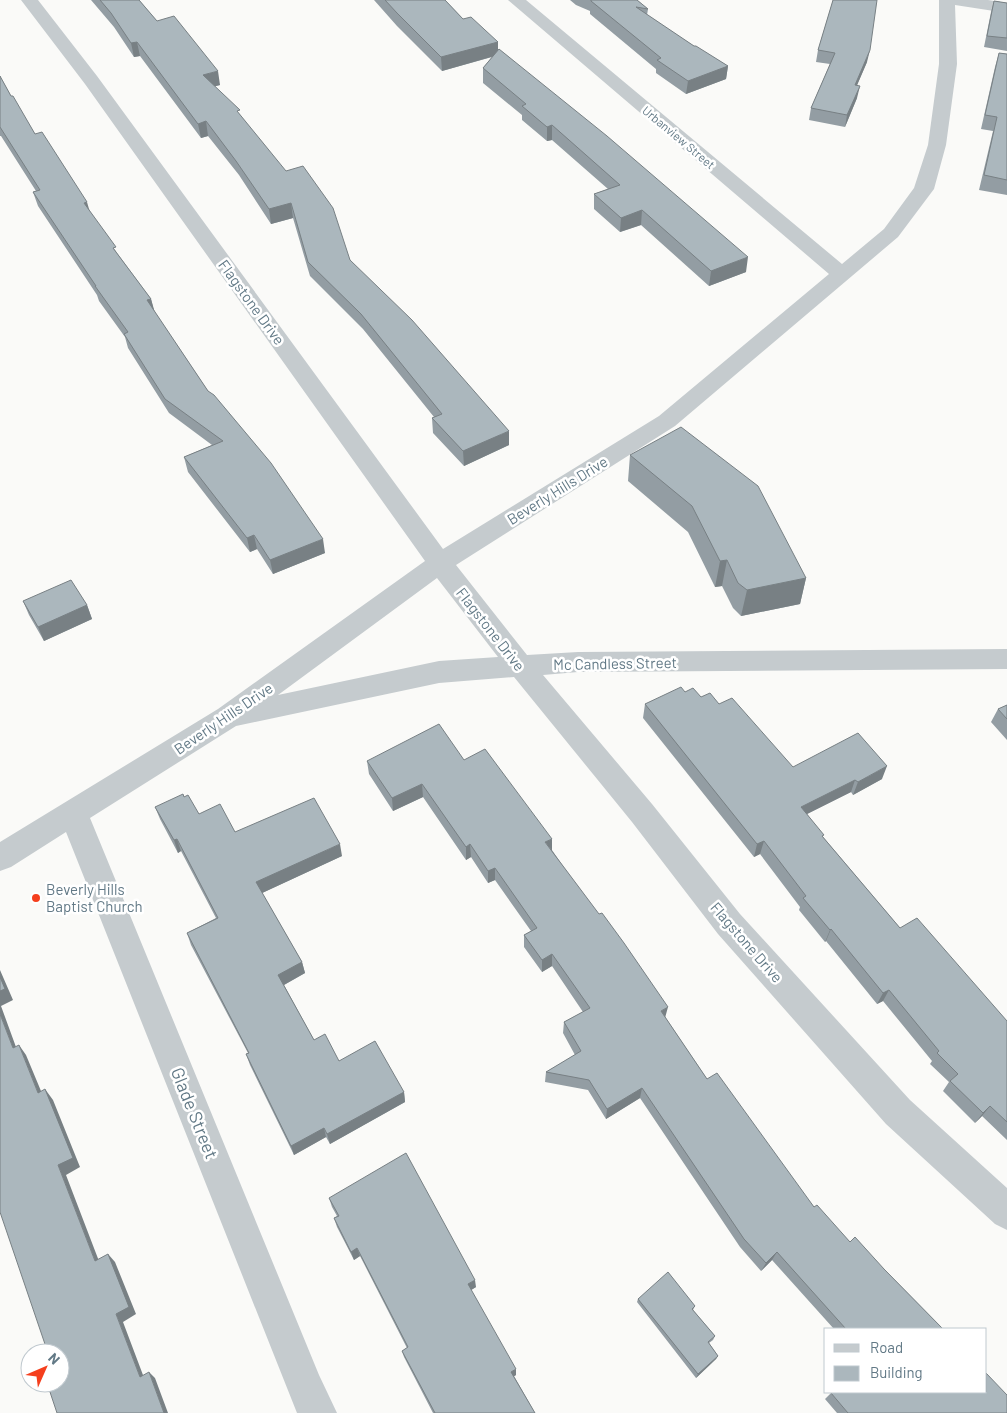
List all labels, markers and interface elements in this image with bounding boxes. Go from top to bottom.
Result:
street label: Urbanview Street [640,103,718,171]
street label: Flagstone Drive [215,256,289,348]
street label: Beverly Hills Drive [503,452,611,528]
street label: Flagstone Drive [453,584,529,674]
street label: Mc Candless Street [553,653,677,673]
street label: Beverly Hills Drive [170,678,276,758]
place label: Beverly Hills Baptist Church [46,880,143,915]
marker: Beverly Hills Baptist Church [30,892,42,904]
street label: Flagstone Drive [707,898,787,986]
street label: Glade Street [167,1064,223,1162]
legend [824,1328,987,1393]
text: Road [870,1338,903,1356]
north arrow [20,1343,70,1393]
text: N [45,1349,64,1368]
text: Building [870,1363,923,1381]

